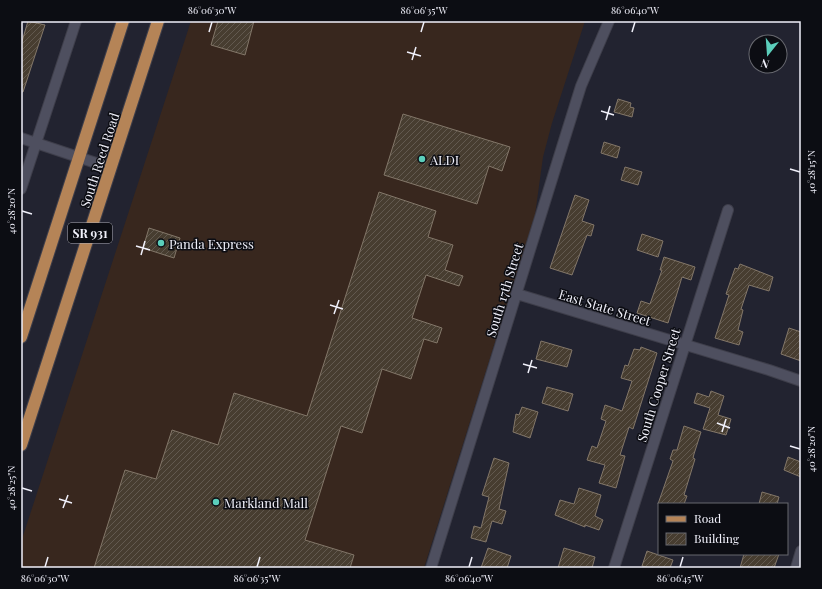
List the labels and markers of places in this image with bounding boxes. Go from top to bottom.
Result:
place label: ALDI [429,151,459,168]
marker: ALDI [417,154,427,164]
place label: Panda Express [169,235,254,252]
marker: Panda Express [156,238,166,248]
place label: Markland Mall [224,494,308,511]
marker: Markland Mall [211,497,221,507]

